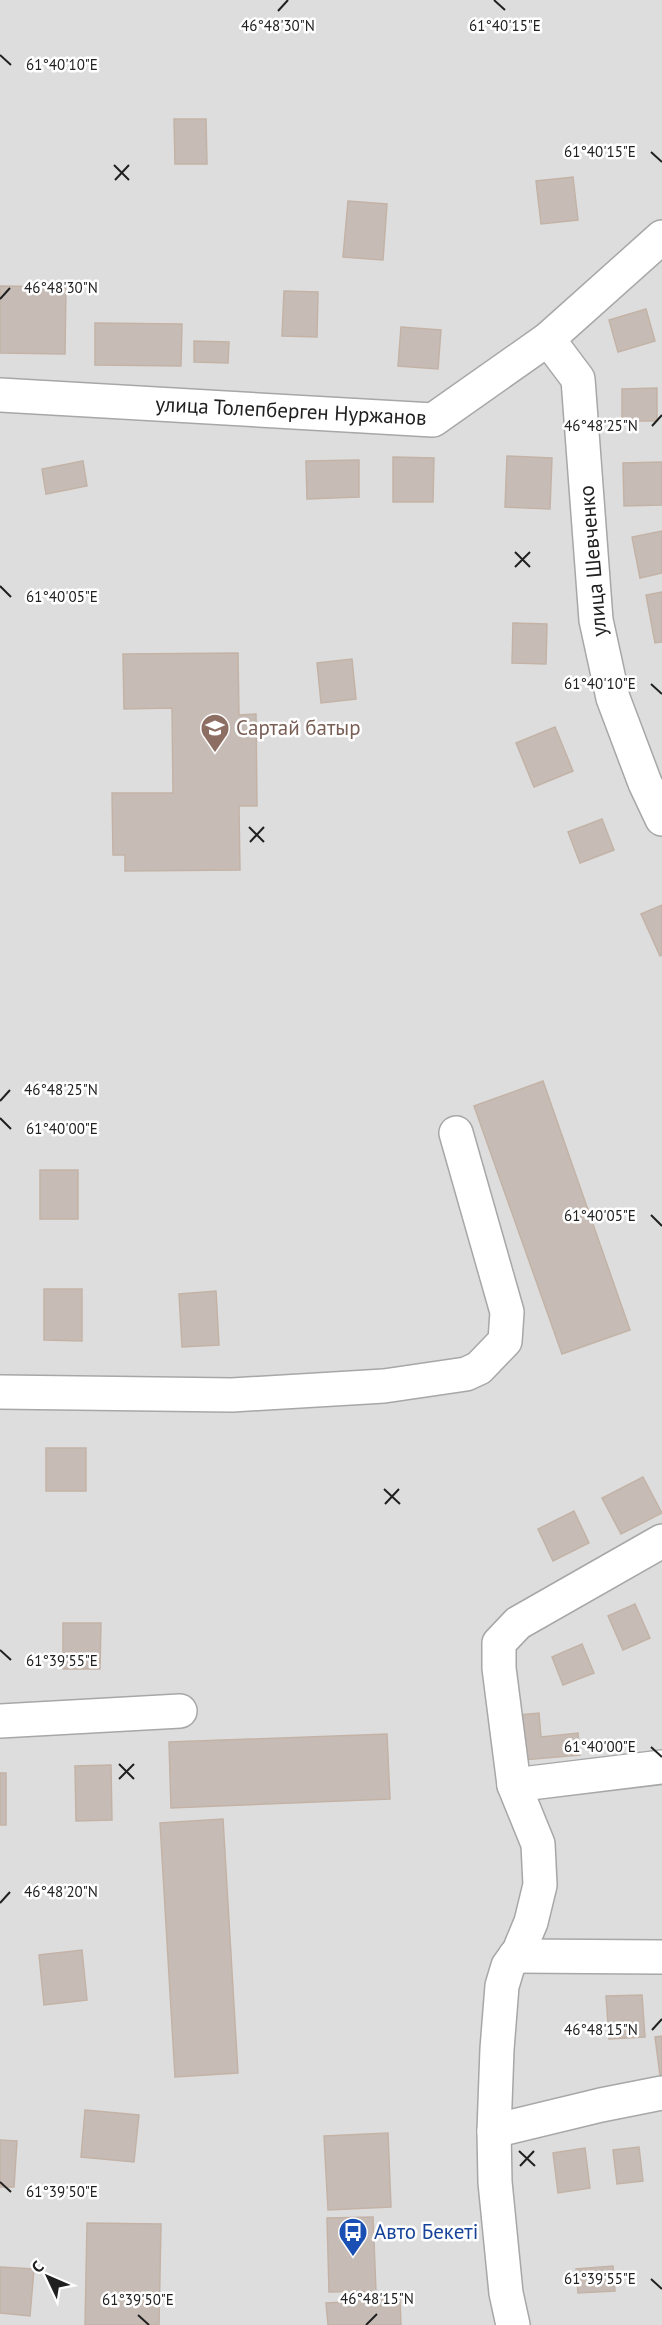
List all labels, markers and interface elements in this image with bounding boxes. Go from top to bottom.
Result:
text: 46°48'30"N [241,16,315,35]
text: 61°40'15"E [469,16,541,35]
text: 61°40'10"E [26,55,98,74]
text: 61°40'15"E [564,142,636,161]
text: 46°48'30"N [24,278,98,297]
street label: улица Толепберген Нуржанов [155,390,427,431]
text: 46°48'25"N [564,416,638,435]
street label: улица Шевченко [572,484,613,638]
text: 61°40'05"E [26,587,98,606]
text: 61°40'10"E [564,674,636,693]
school or university icon: Сартай батыр [199,712,231,754]
place label: Сартай батыр [236,714,361,741]
text: 46°48'25"N [24,1080,98,1099]
text: 61°40'00"E [26,1119,98,1138]
text: 61°40'05"E [564,1206,636,1225]
text: 61°39'55"E [26,1651,98,1670]
text: 61°40'00"E [564,1737,636,1756]
text: 46°48'20"N [24,1882,98,1901]
text: 46°48'15"N [564,2020,638,2039]
text: 61°39'50"E [26,2182,98,2201]
bus stop icon: Авто Бекетi [337,2216,369,2258]
place label: Авто Бекетi [374,2218,478,2245]
north arrow [18,2247,78,2307]
text: С [27,2256,48,2277]
text: 61°39'55"E [564,2269,636,2288]
text: 46°48'15"N [340,2289,414,2308]
text: 61°39'50"E [102,2290,174,2309]

